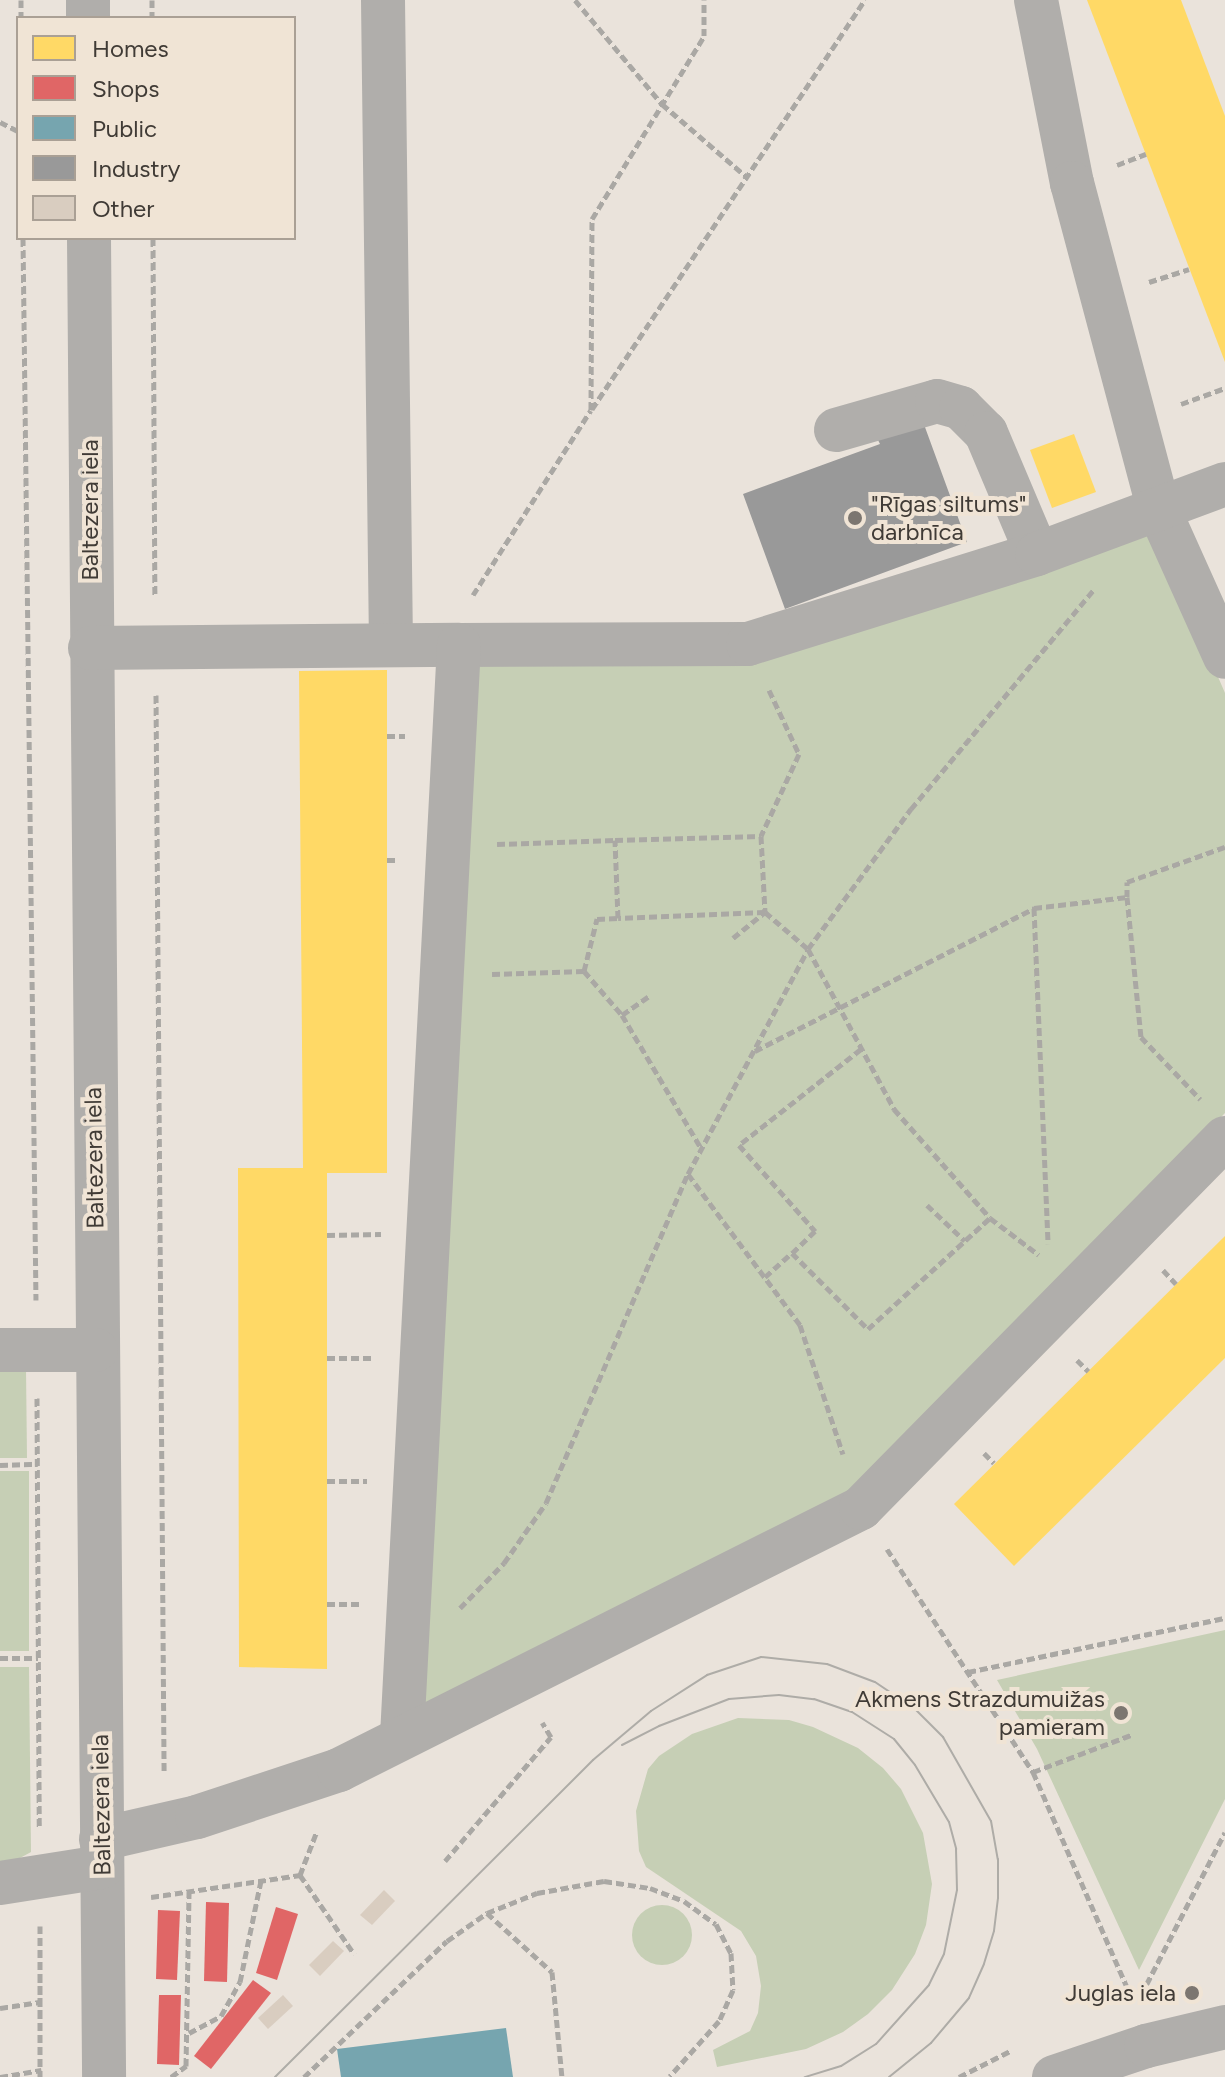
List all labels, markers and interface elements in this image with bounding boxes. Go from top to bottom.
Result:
legend [16,16,296,240]
text: Homes [92,34,169,63]
text: Shops [92,74,159,103]
text: Public [92,114,157,143]
text: Industry [92,154,180,183]
text: Other [92,194,154,223]
street label: Baltezera iela [76,439,104,581]
place label: "Rīgas siltums" darbnīca [871,490,1026,546]
marker: "Rīgas siltums" darbnīca [846,509,864,527]
street label: Baltezera iela [78,1087,110,1229]
place label: Akmens Strazdumuižas pamieram [855,1685,1105,1741]
marker: Akmens Strazdumuižas pamieram [1112,1704,1130,1722]
street label: Baltezera iela [85,1734,117,1876]
place label: Juglas iela [1065,1979,1176,2007]
marker: Juglas iela [1183,1984,1201,2002]

